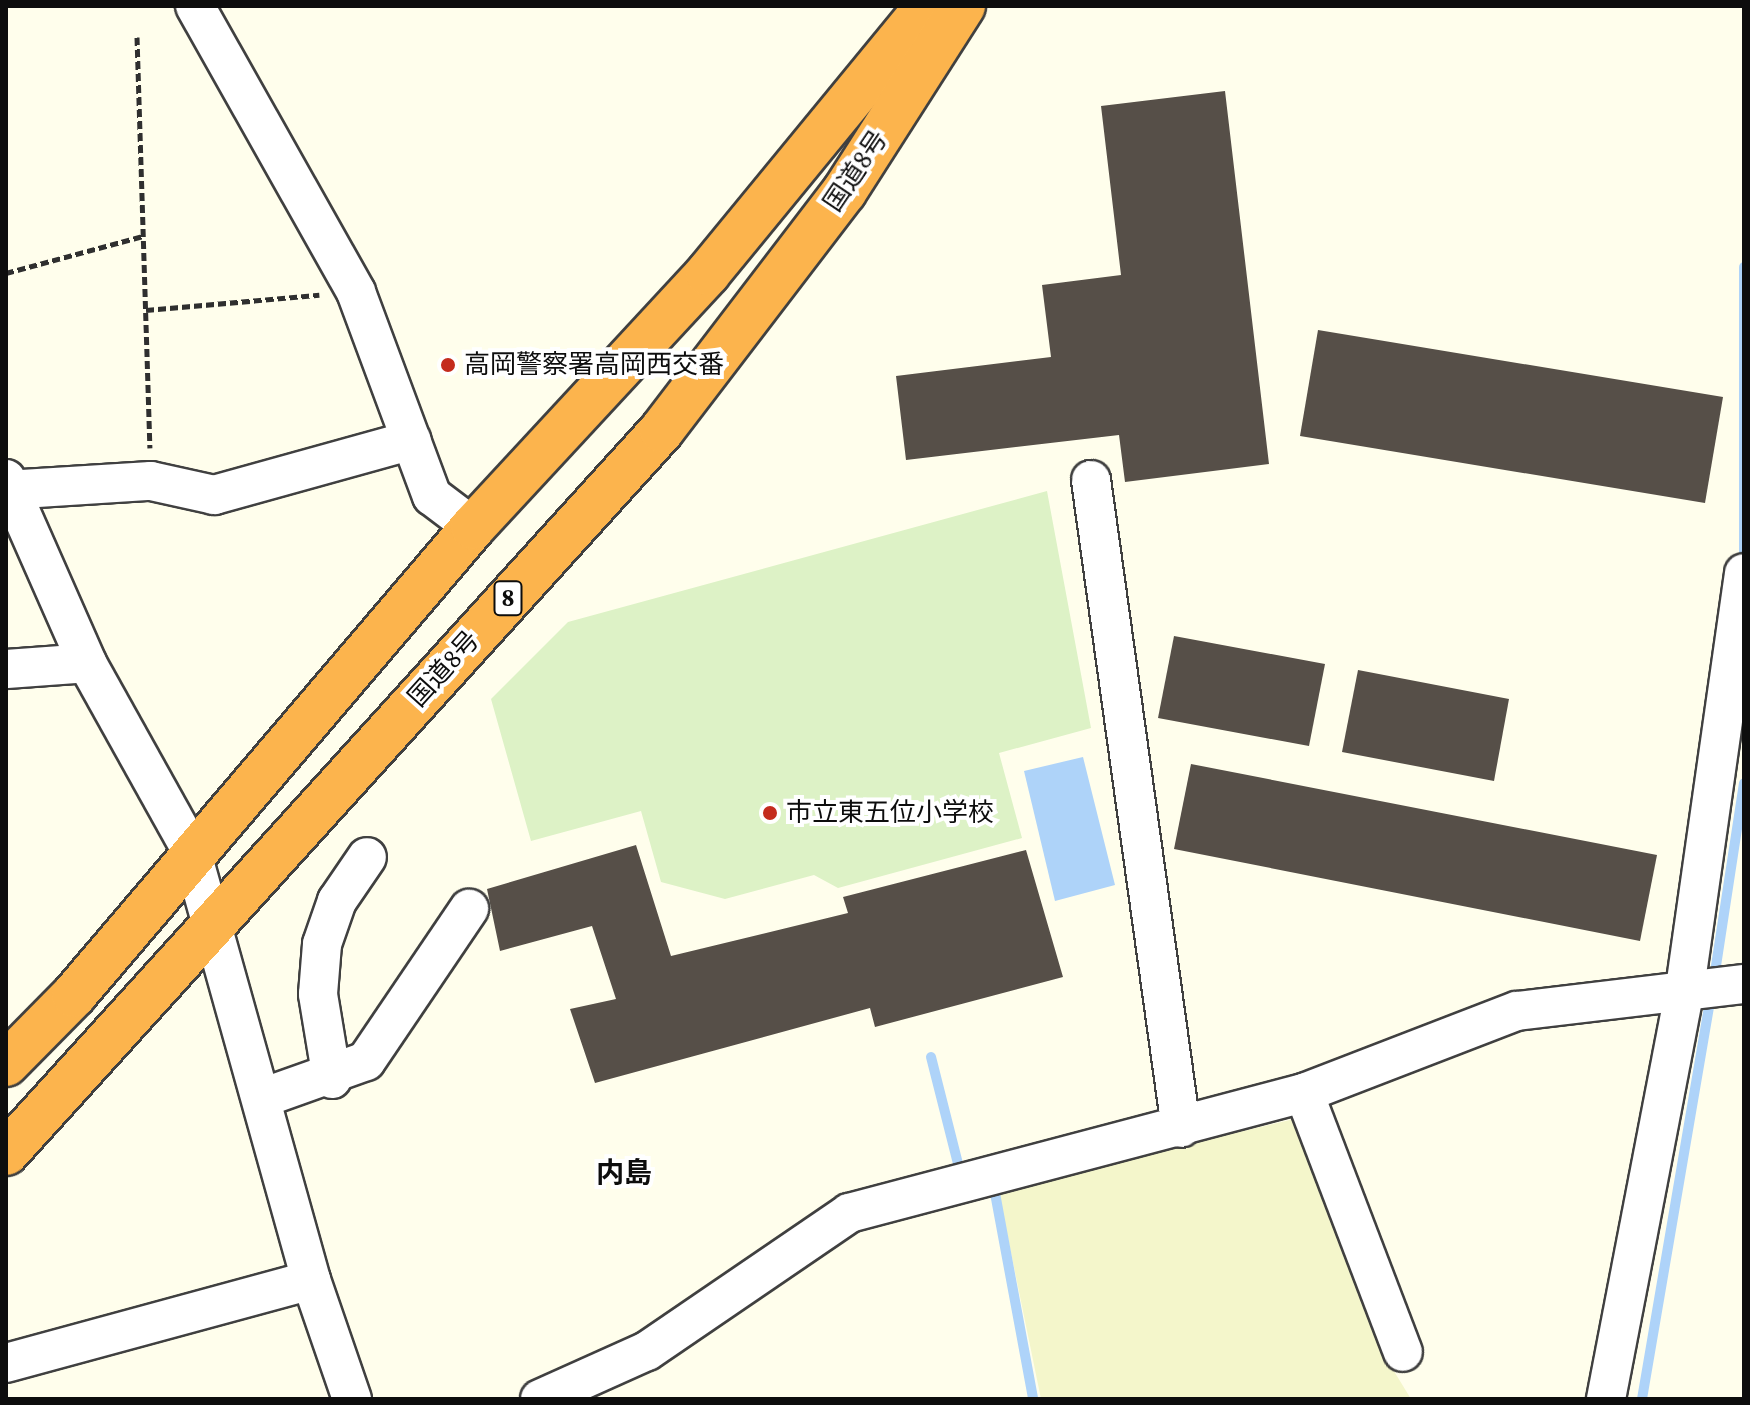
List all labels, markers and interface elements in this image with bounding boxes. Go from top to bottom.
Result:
street label: 国道8号 [818,125,894,217]
place label: 高岡警察署高岡西交番 [464,349,724,381]
marker: 高岡警察署高岡西交番 [439,356,457,374]
road number: 8 [492,578,524,618]
street label: 国道8号 [402,625,486,713]
place label: 市立東五位小学校 [786,797,994,829]
marker: 市立東五位小学校 [761,804,779,822]
district label: 内島 [596,1155,652,1189]

